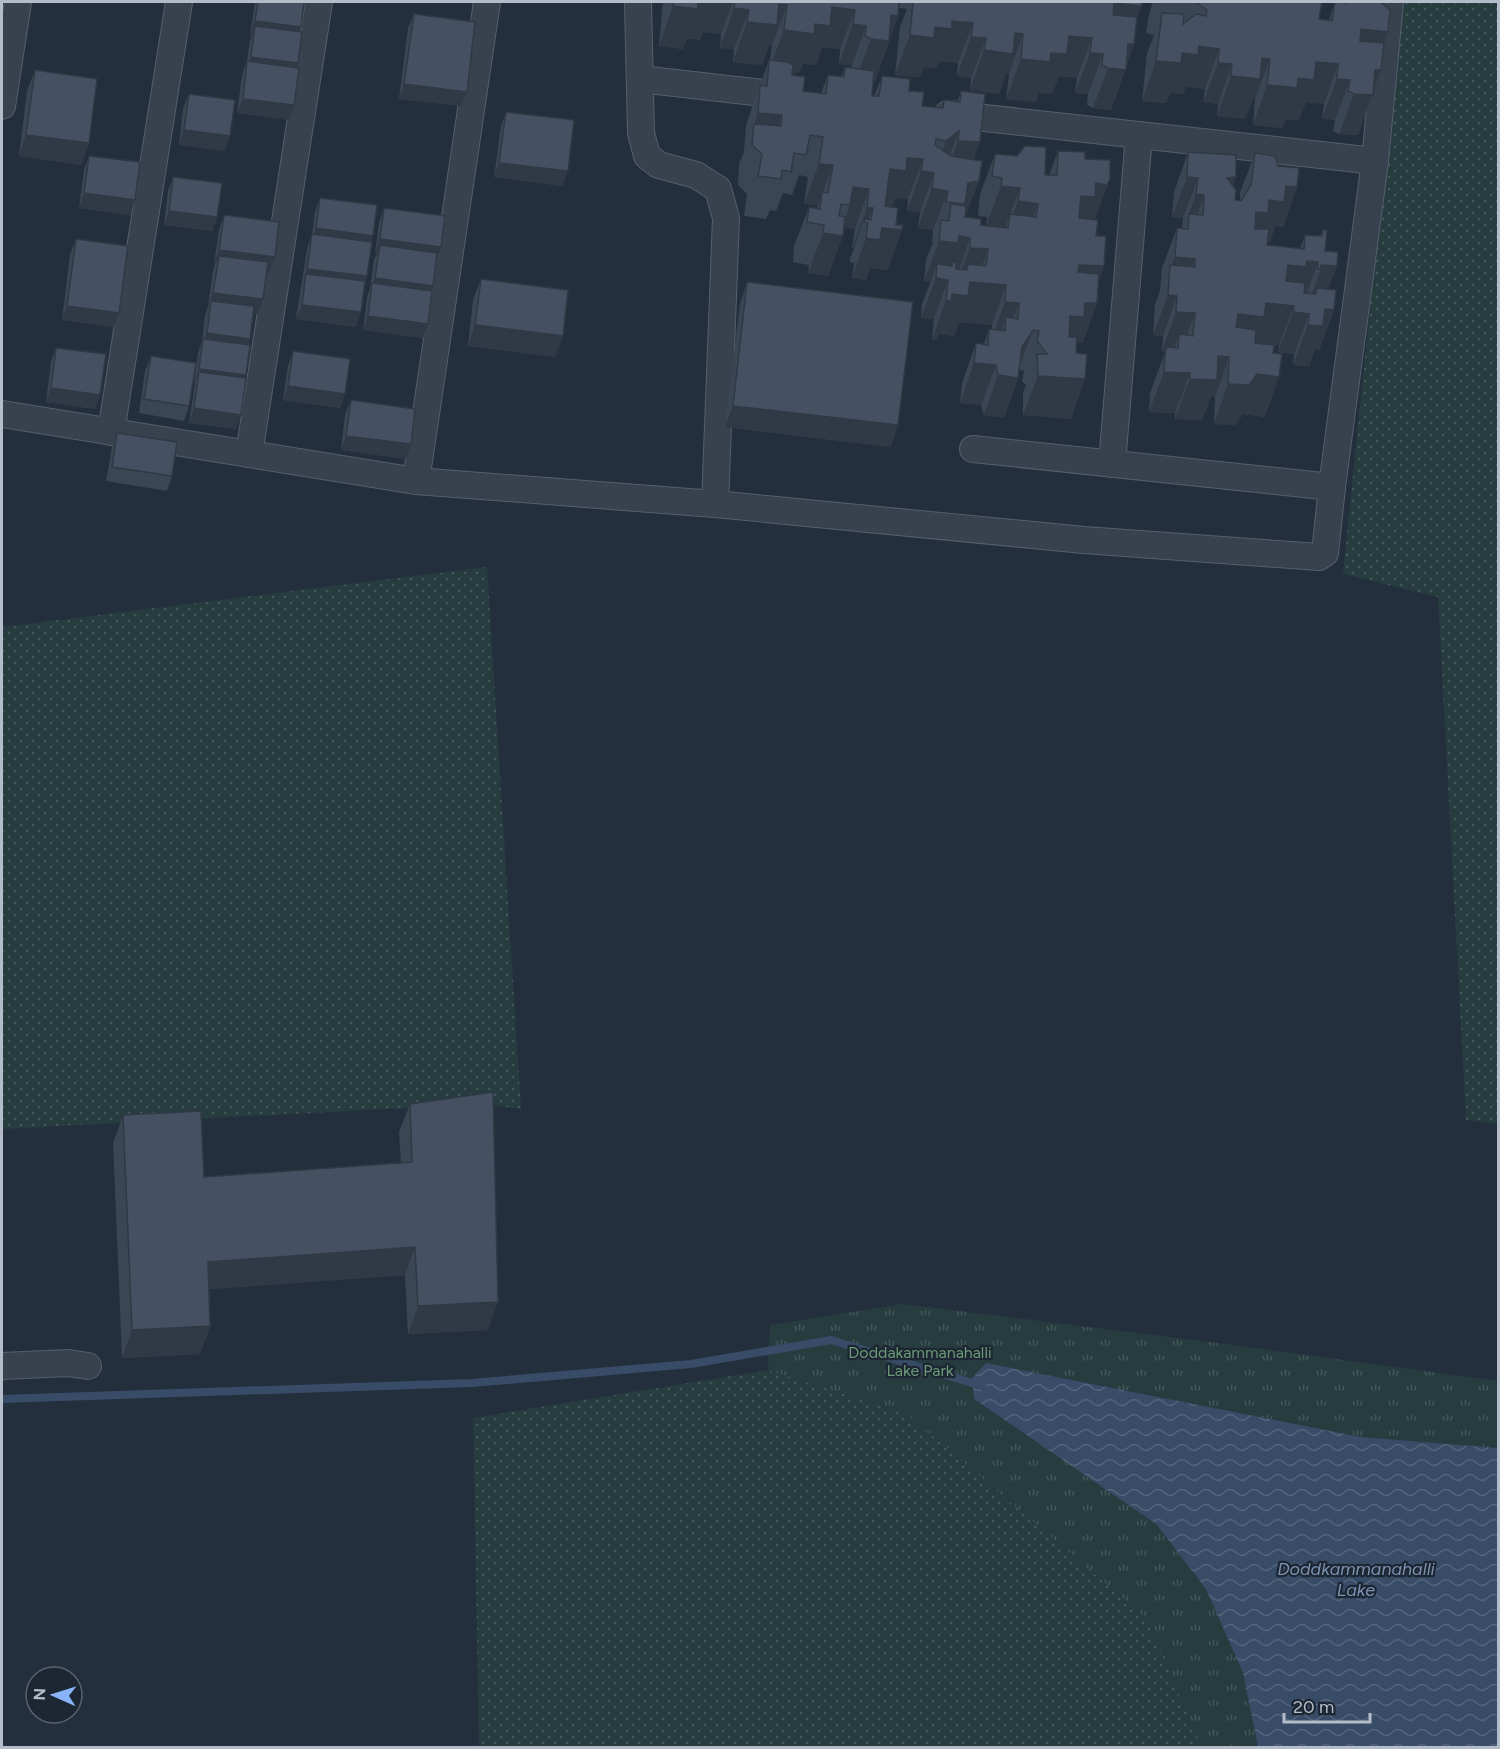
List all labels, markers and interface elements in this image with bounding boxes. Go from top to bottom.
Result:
park label: Doddakammanahalli Lake Park [848,1343,992,1380]
water label: Doddkammanahalli Lake [1277,1558,1436,1601]
north arrow [24,1665,84,1725]
scale bar [1284,1686,1370,1724]
text: N [30,1688,49,1701]
text: 20 m [1293,1696,1334,1718]

